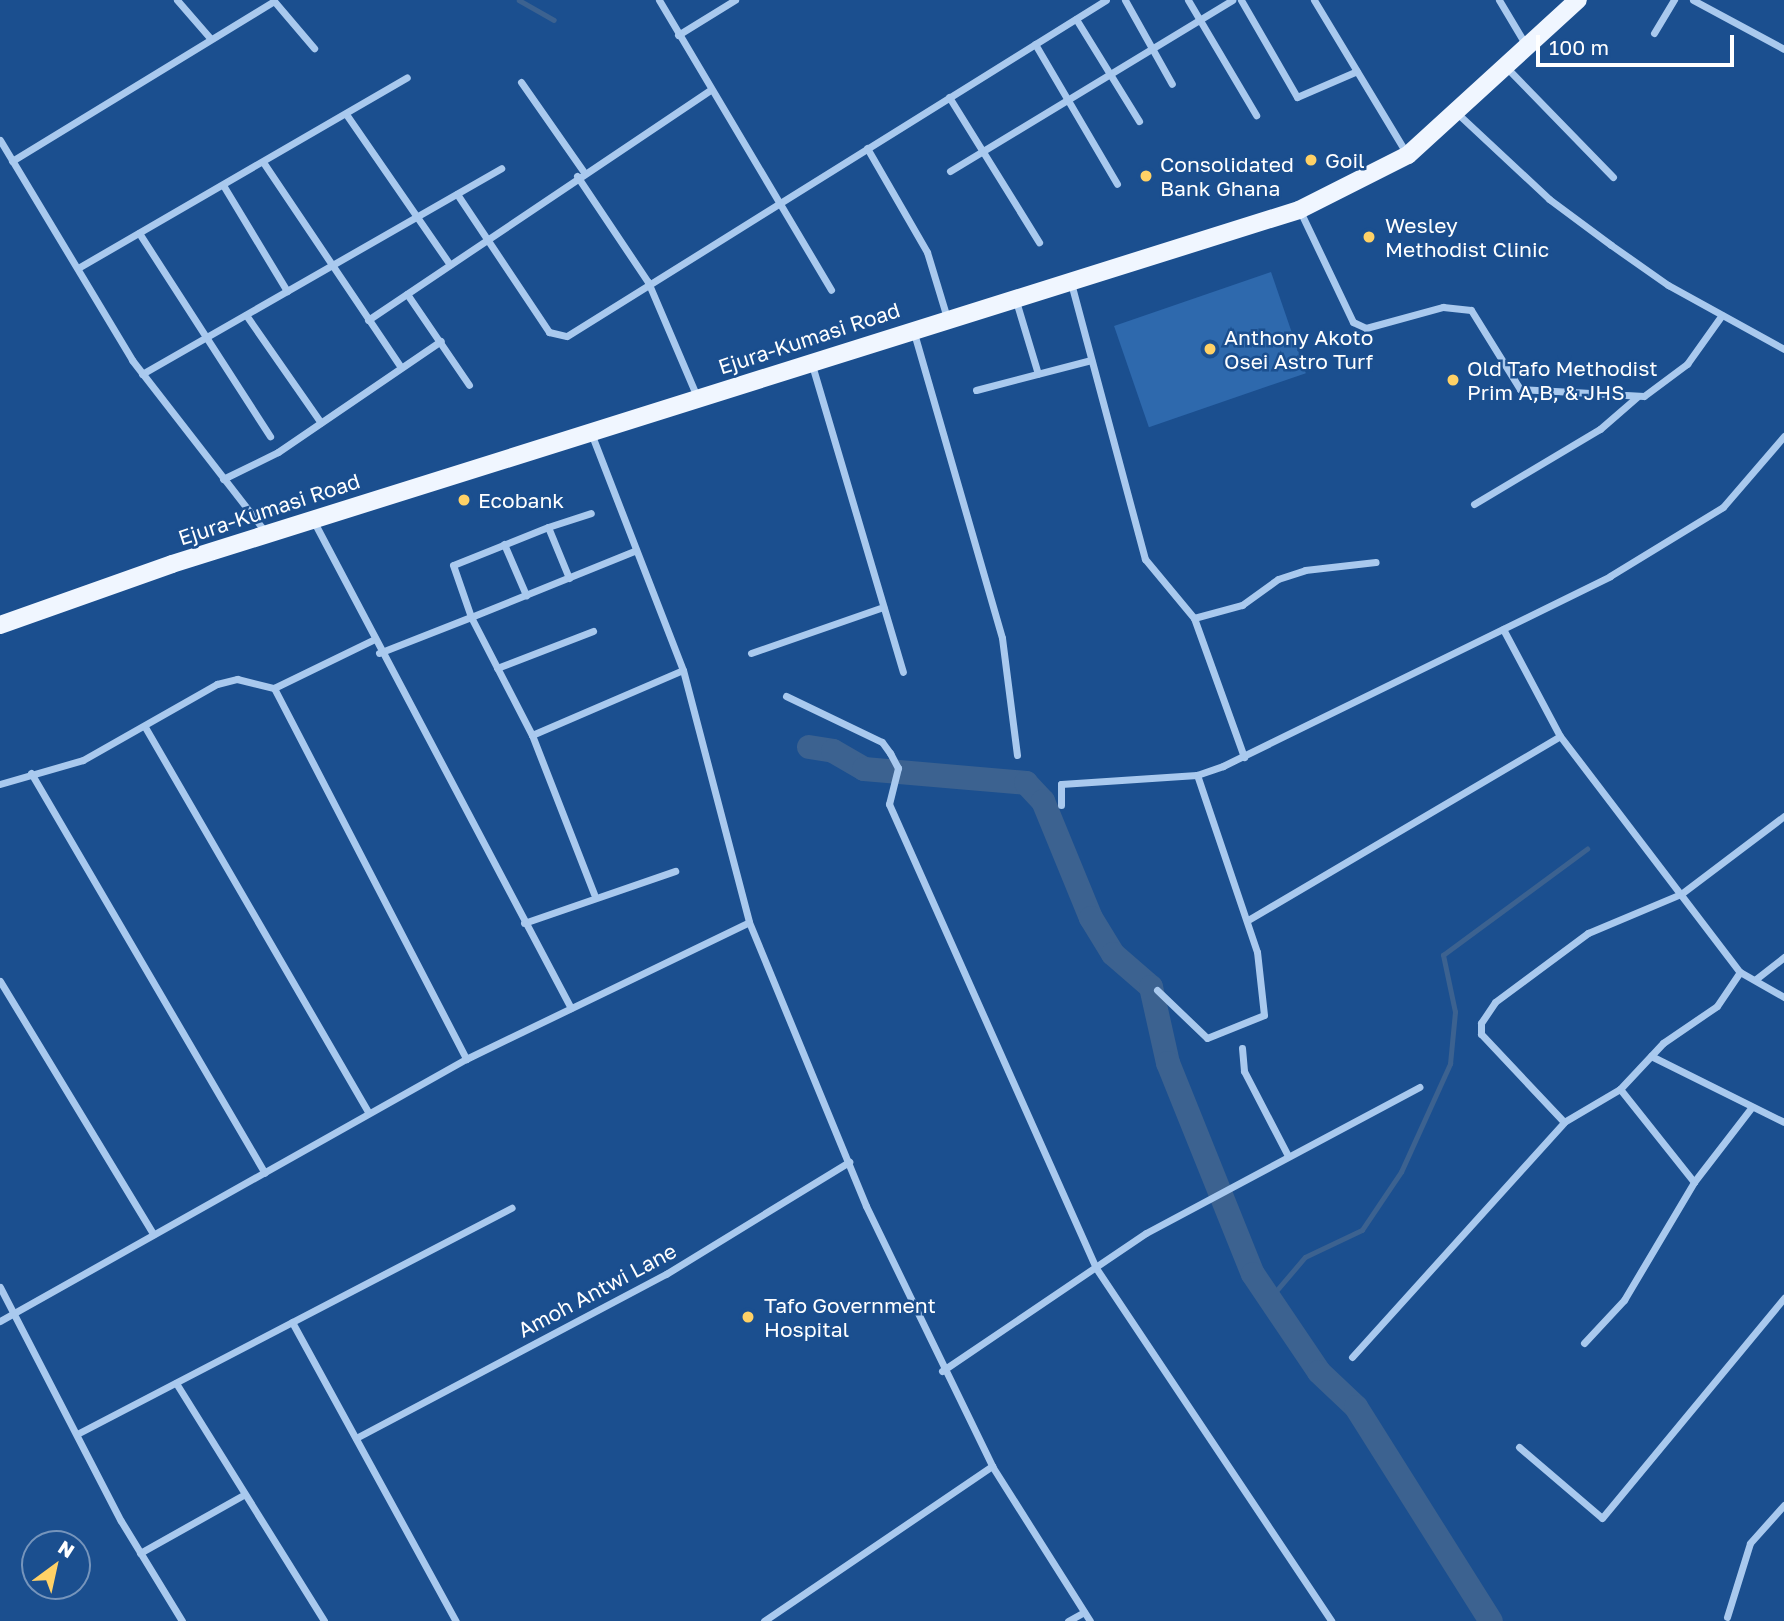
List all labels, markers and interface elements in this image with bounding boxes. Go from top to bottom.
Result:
scale bar [1539,21,1737,65]
text: 100 m [1549,34,1609,60]
place label: Goil [1325,147,1365,173]
place label: Consolidated Bank Ghana [1160,151,1294,201]
marker: Goil [1303,152,1319,168]
marker: Consolidated Bank Ghana [1138,168,1154,184]
place label: Wesley Methodist Clinic [1385,212,1549,262]
marker: Wesley Methodist Clinic [1359,227,1379,247]
street label: Ejura-Kumasi Road [715,297,903,379]
place label: Anthony Akoto Osei Astro Turf [1224,324,1373,374]
marker: Anthony Akoto Osei Astro Turf [1202,341,1218,357]
place label: Old Tafo Methodist Prim A,B, & JHS [1467,355,1658,405]
marker: Old Tafo Methodist Prim A,B, & JHS [1445,372,1461,388]
street label: Ejura-Kumasi Road [175,468,363,550]
place label: Ecobank [478,487,564,513]
marker: Ecobank [456,492,472,508]
street label: Amoh Antwi Lane [513,1238,681,1342]
place label: Tafo Government Hospital [764,1292,936,1342]
marker: Tafo Government Hospital [738,1307,758,1327]
north arrow [21,1530,91,1600]
text: N [54,1535,79,1562]

